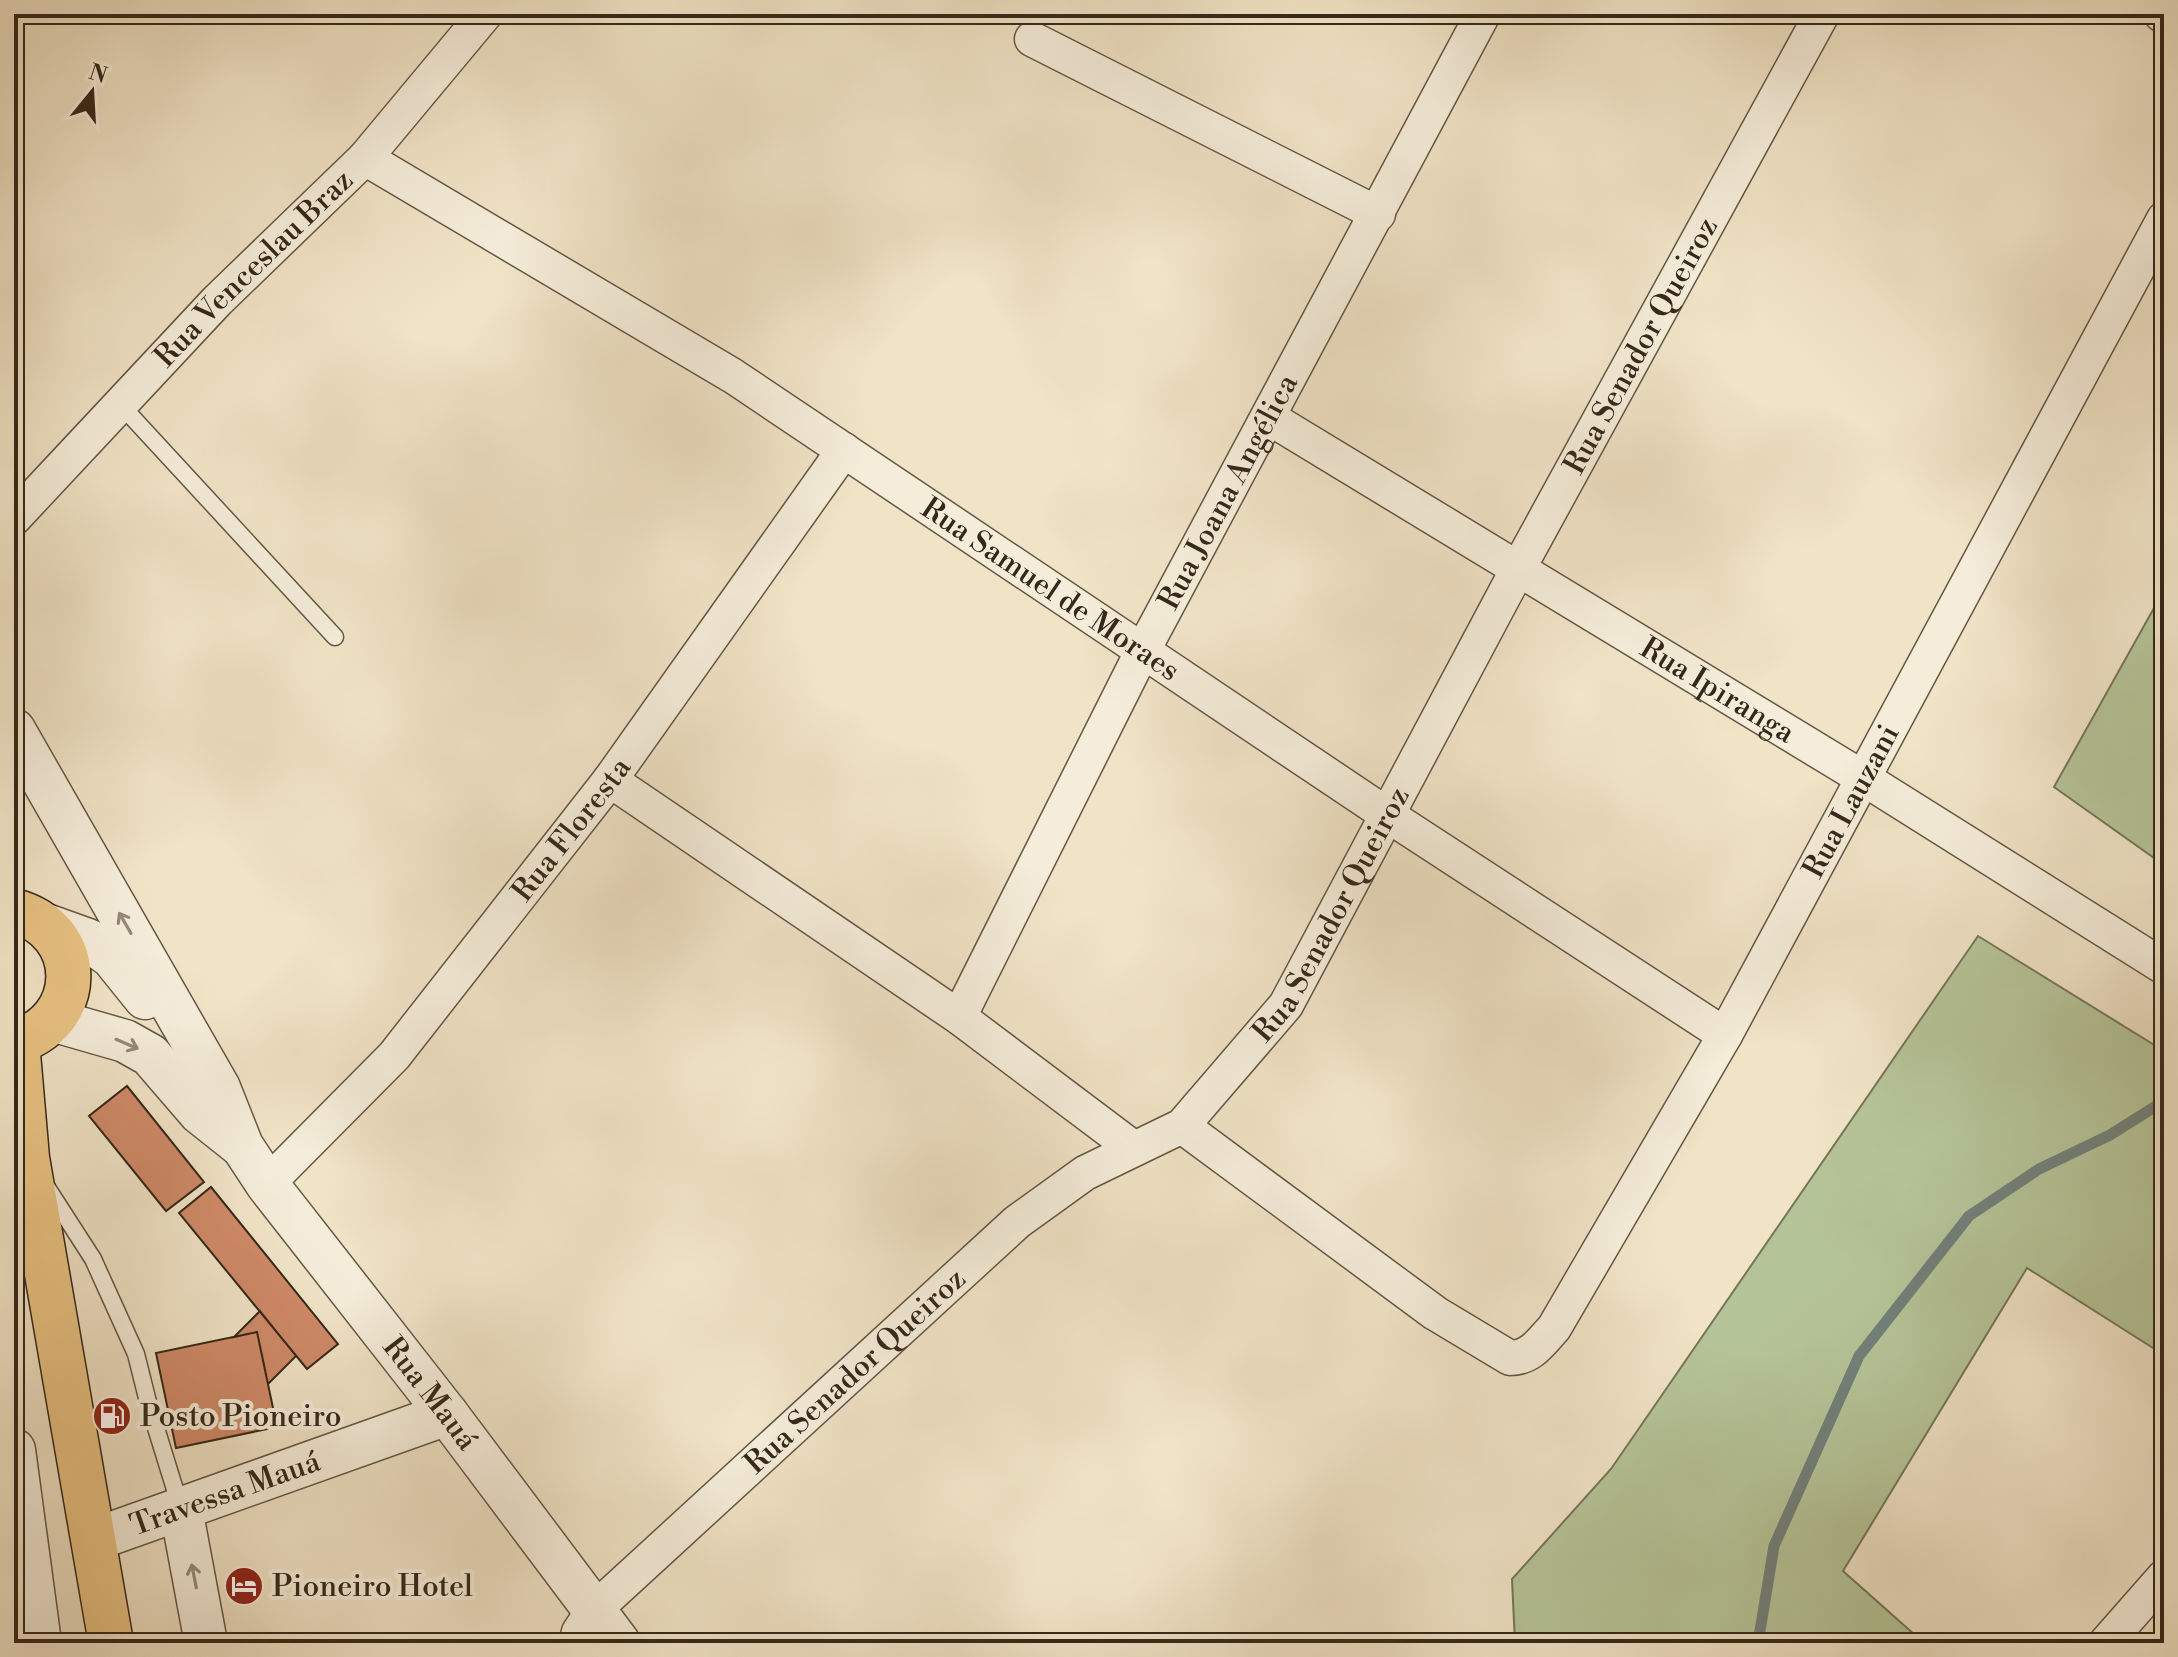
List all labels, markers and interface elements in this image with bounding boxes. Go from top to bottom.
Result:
north arrow [52,52,132,132]
text: N [85,59,111,90]
street label: Rua Venceslau Braz [147,162,362,376]
street label: Rua Senador Queiroz [1556,211,1727,481]
street label: Rua Joana Angélica [1150,367,1307,616]
street label: Rua Samuel de Moraes [913,489,1186,690]
street label: Rua Ipiranga [1633,629,1802,753]
street label: Rua Lauzani [1795,718,1908,885]
street label: Rua Floresta [504,750,640,910]
street label: Rua Senador Queiroz [1244,781,1418,1051]
one-way arrow [117,912,132,936]
one-way arrow [114,1037,138,1052]
street label: Rua Senador Queiroz [737,1260,974,1483]
street label: Rua Mauá [374,1330,486,1459]
fuel station icon: Posto Pioneiro [91,1395,133,1437]
place label: Posto Pioneiro [140,1398,342,1436]
street label: Travessa Mauá [125,1442,326,1545]
one-way arrow [185,1564,200,1589]
hotel icon: Pioneiro Hotel [223,1565,265,1607]
place label: Pioneiro Hotel [272,1568,473,1606]

